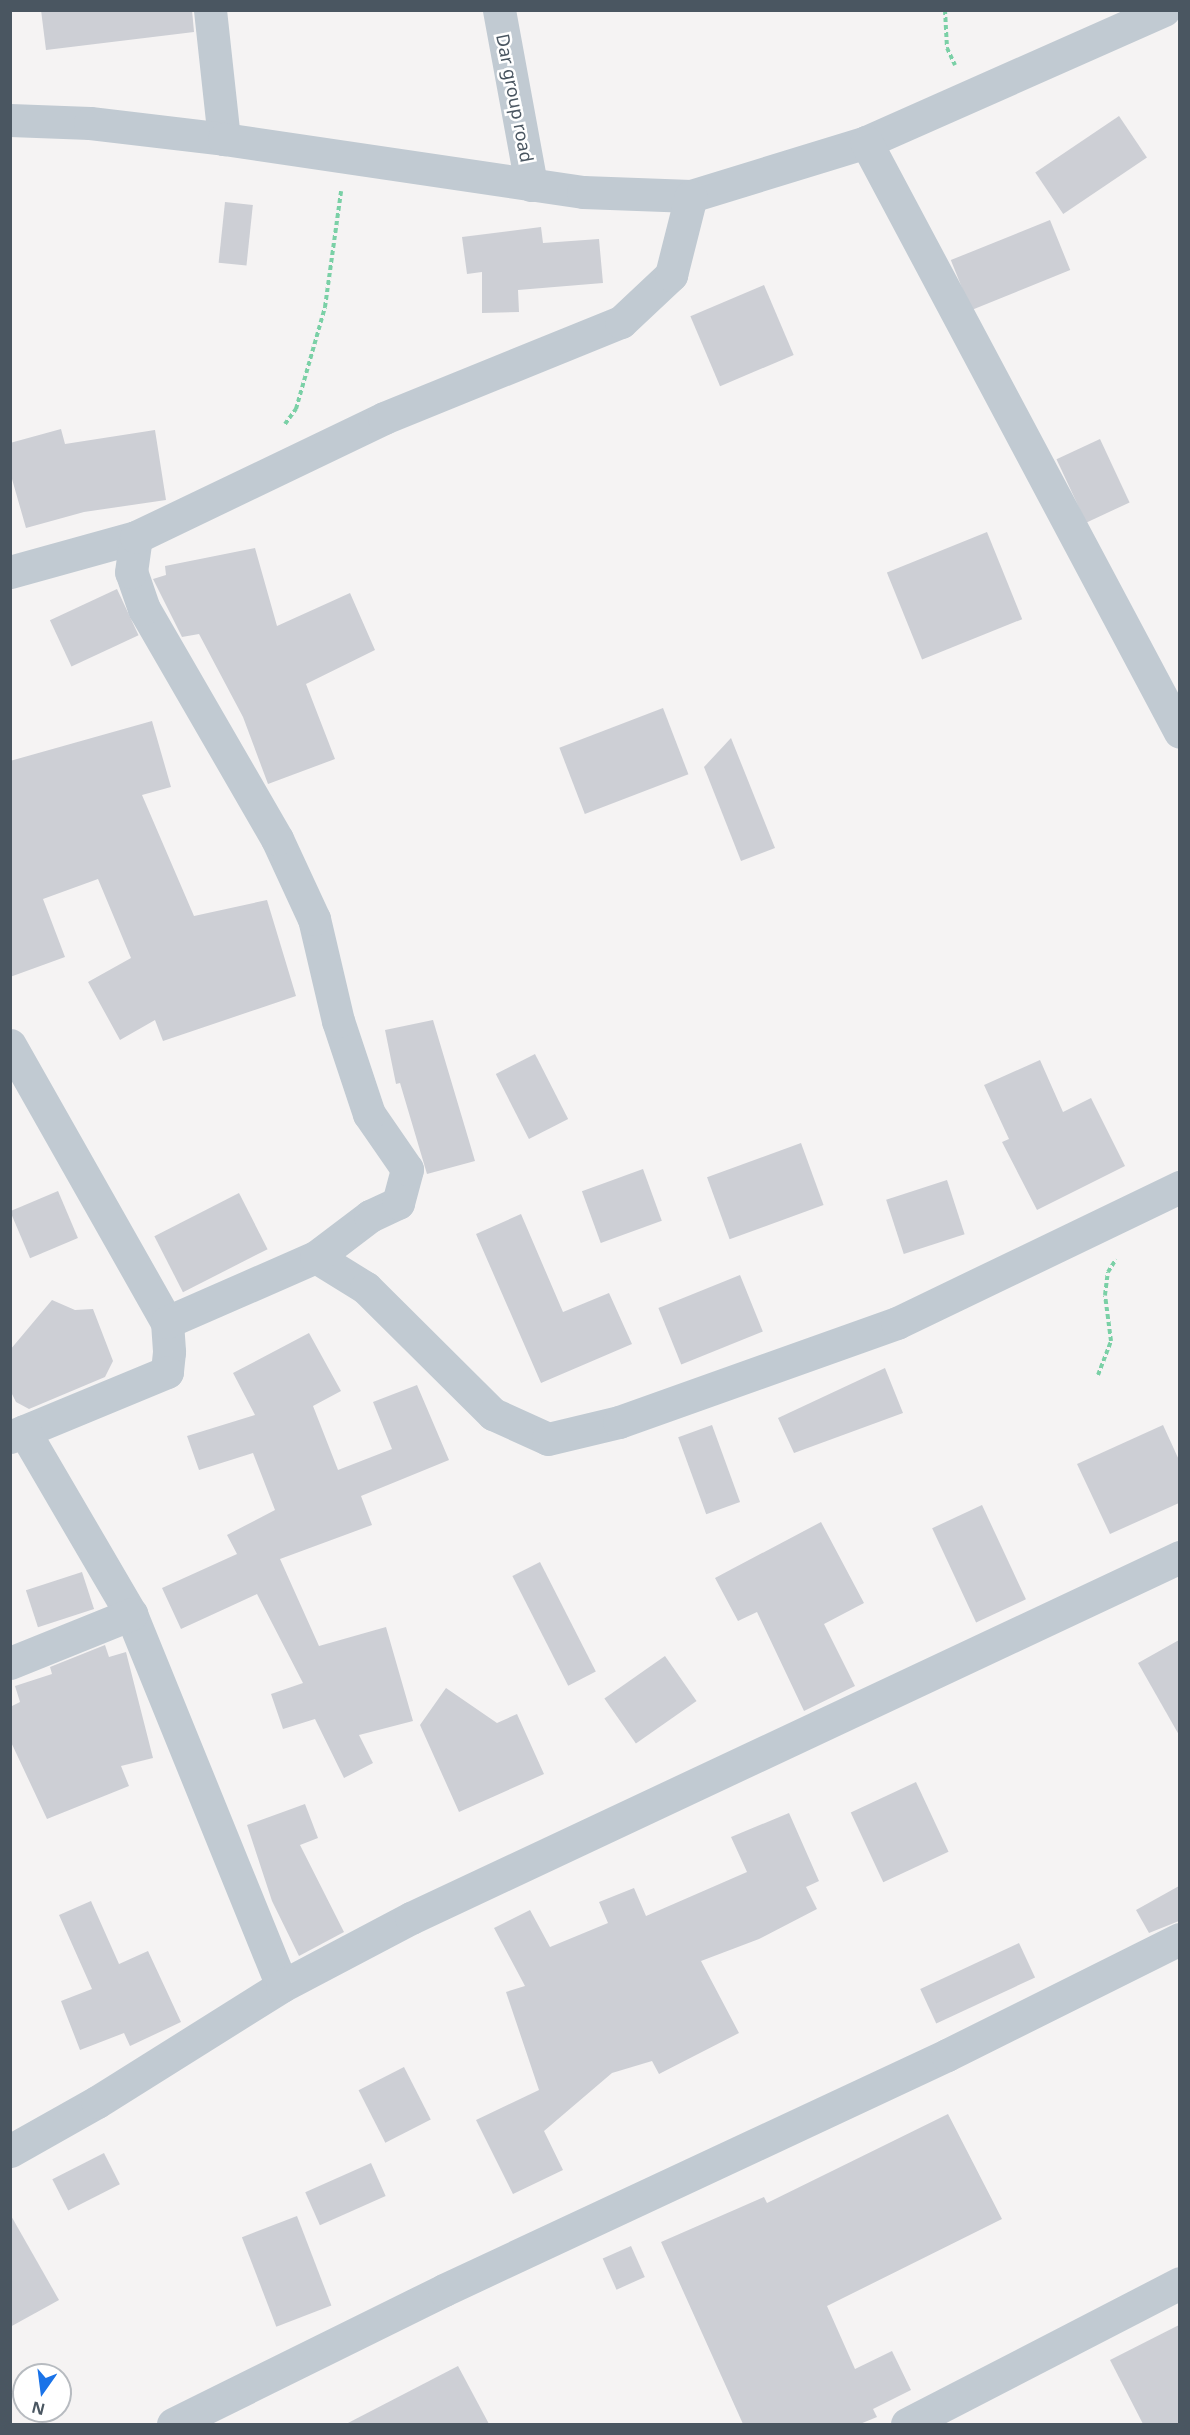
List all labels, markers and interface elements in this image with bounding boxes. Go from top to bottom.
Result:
street label: Dar group road [492,32,538,164]
north arrow [12,2363,72,2423]
text: N [29,2396,47,2421]

